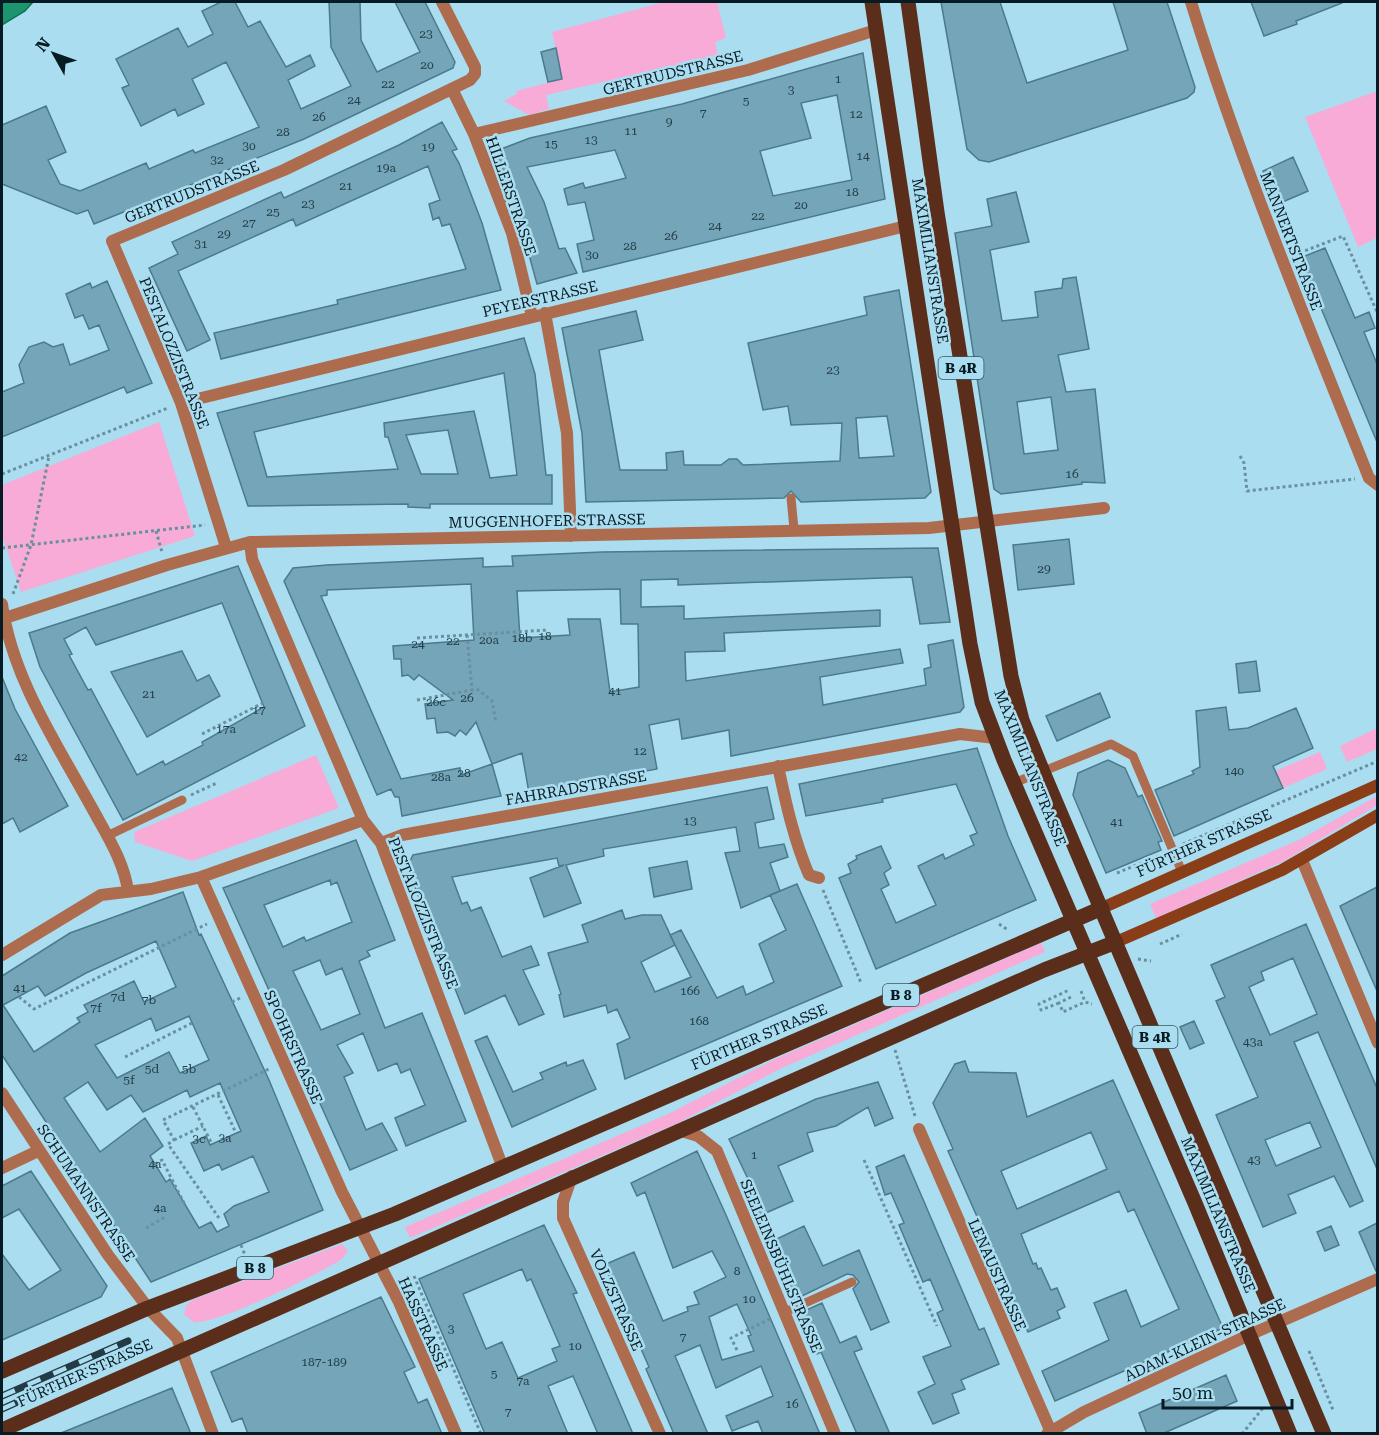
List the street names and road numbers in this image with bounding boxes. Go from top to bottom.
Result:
street label: GERTRUDSTRASSE [601,47,745,99]
street label: HILLERSTRASSE [482,134,540,258]
street label: GERTRUDSTRASSE [122,157,262,227]
street label: MANNERTSTRASSE [1256,169,1326,313]
street label: MAXIMILIANSTRASSE [908,177,952,345]
street label: PESTALOZZISTRASSE [135,274,213,432]
street label: PEYERSTRASSE [481,277,599,321]
road number: B 4R [938,357,984,379]
street label: MUGGENHOFER STRASSE [448,510,646,532]
street label: MAXIMILIANSTRASSE [990,687,1070,849]
street label: FAHRRADSTRASSE [504,767,648,809]
street label: FÜRTHER STRASSE [1134,805,1274,881]
street label: PESTALOZZISTRASSE [384,834,462,992]
road number: B 8 [883,984,919,1006]
street label: SPOHRSTRASSE [260,987,326,1107]
street label: FÜRTHER STRASSE [688,1000,830,1074]
road number: B 4R [1132,1026,1178,1048]
street label: SCHUMANNSTRASSE [33,1121,139,1265]
street label: MAXIMILIANSTRASSE [1177,1134,1259,1296]
street label: SEELEINSBÜHLSTRASSE [736,1177,826,1355]
street label: LENAUSTRASSE [964,1216,1030,1334]
street label: VOLZSTRASSE [586,1246,646,1354]
road number: B 8 [237,1257,273,1279]
street label: HASSTRASSE [394,1274,452,1374]
street label: ADAM-KLEIN-STRASSE [1122,1295,1288,1385]
street label: FÜRTHER STRASSE [15,1335,155,1411]

